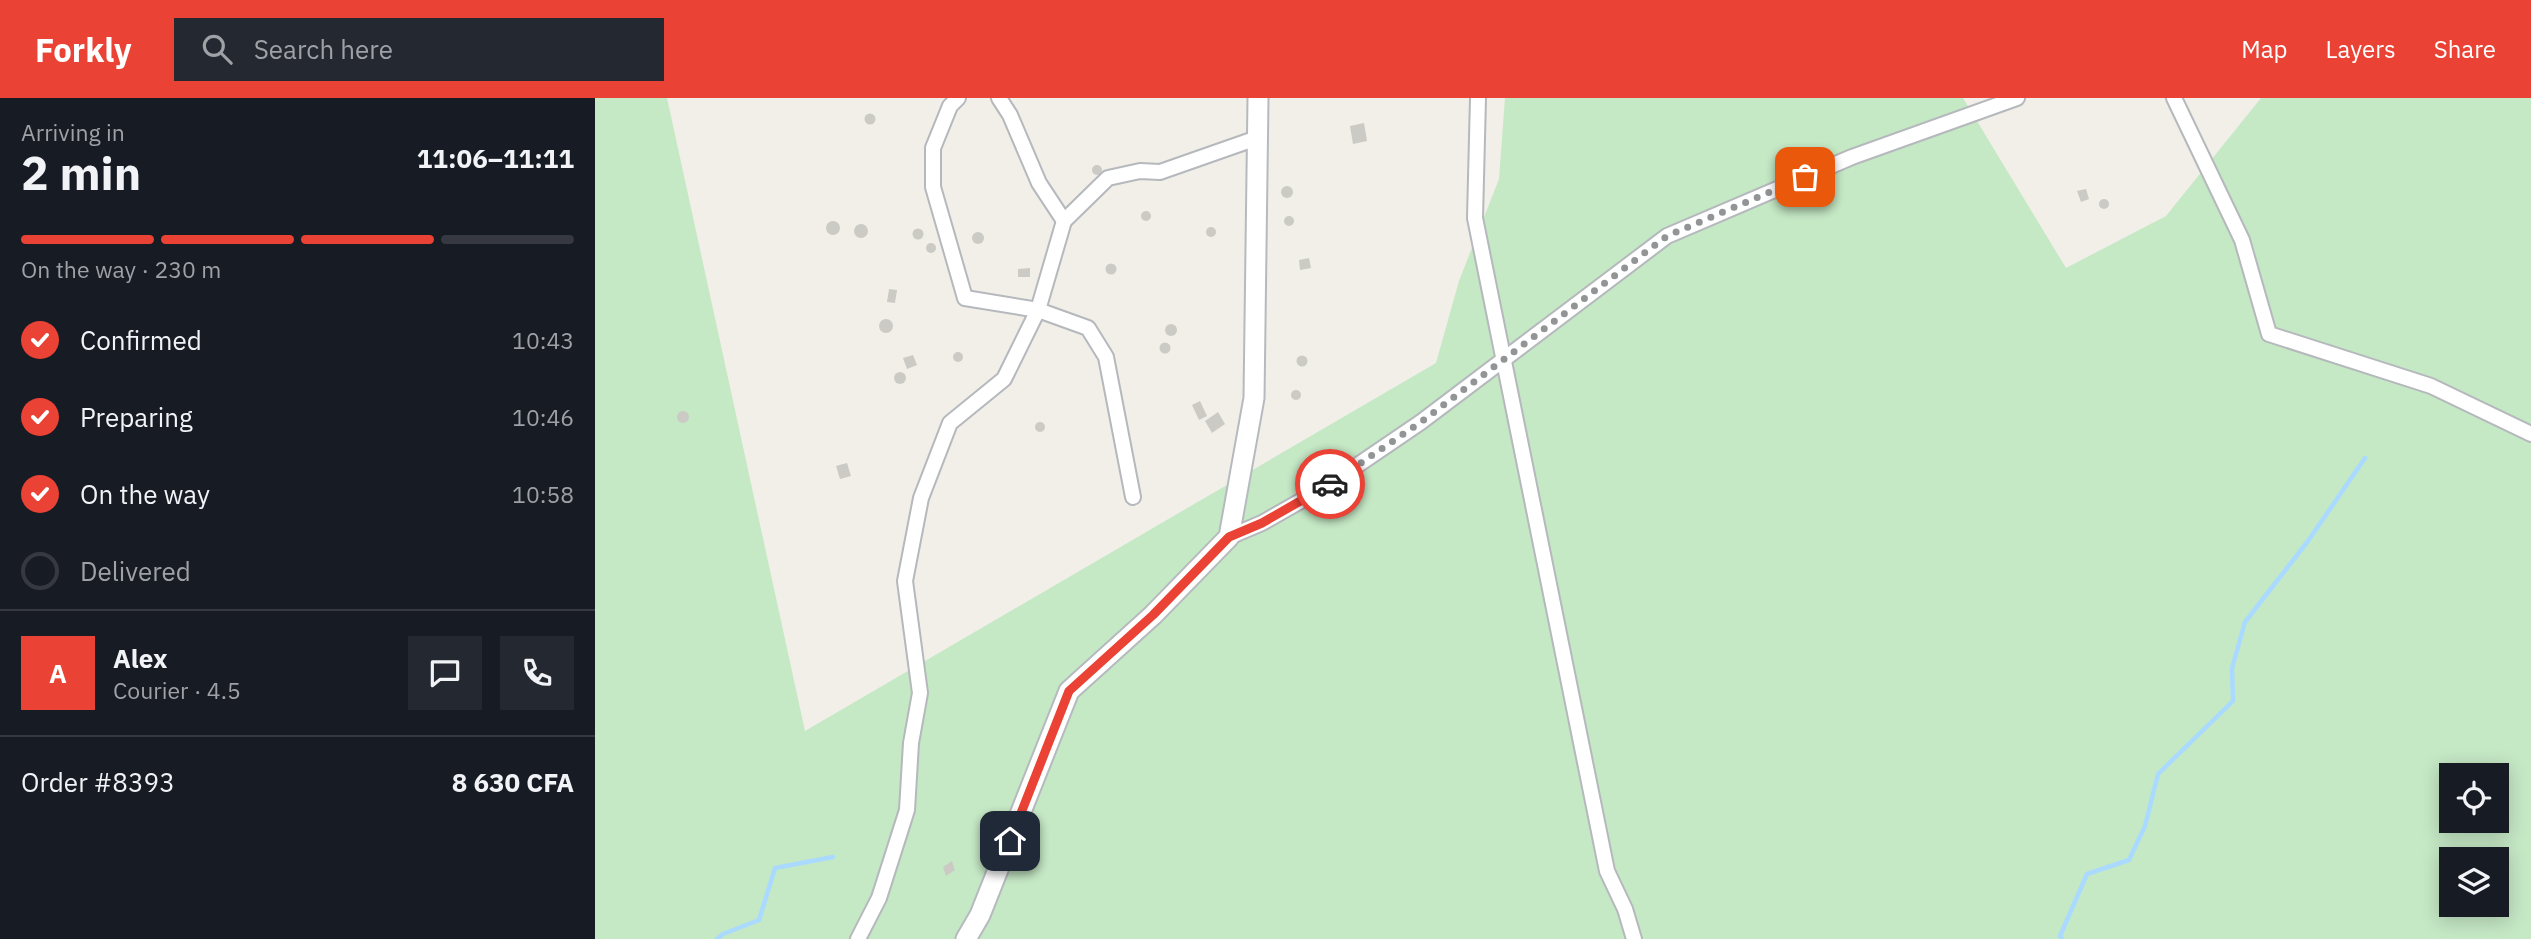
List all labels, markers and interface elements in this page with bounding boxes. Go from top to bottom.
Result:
search box [174,18,664,81]
text: Forkly [35,28,132,71]
icon: search [198,30,236,68]
text: Search here [254,32,393,66]
text: Map [2241,33,2288,65]
text: Layers [2326,33,2396,65]
text: Share [2434,33,2496,65]
text: Arriving in [21,117,125,147]
text: 11:06–11:11 [417,141,574,175]
text: 2 min [21,143,141,203]
pin [1775,147,1835,207]
icon: bag [1786,158,1824,196]
text: On the way · 230 m [21,254,221,284]
icon: check [21,321,59,359]
text: Confirmed [80,323,202,357]
text: 10:43 [512,325,574,355]
icon: check [21,398,59,436]
text: Preparing [80,400,193,434]
text: 10:46 [512,402,574,432]
courier [1295,449,1365,519]
icon: car [1311,465,1349,503]
icon: check [21,475,59,513]
text: On the way [80,477,210,511]
text: 10:58 [512,479,574,509]
text: Delivered [80,554,191,588]
button: chat [408,636,482,710]
button: phone [500,636,574,710]
text: Alex [113,641,167,675]
text: A [49,656,67,690]
text: Courier · 4.5 [113,675,241,705]
map controls [2439,763,2509,917]
button: locate [2439,763,2509,833]
text: Order #8393 [21,765,175,799]
text: 8 630 CFA [452,765,574,799]
pin [980,811,1040,871]
icon: home [991,822,1029,860]
button: layers [2439,847,2509,917]

